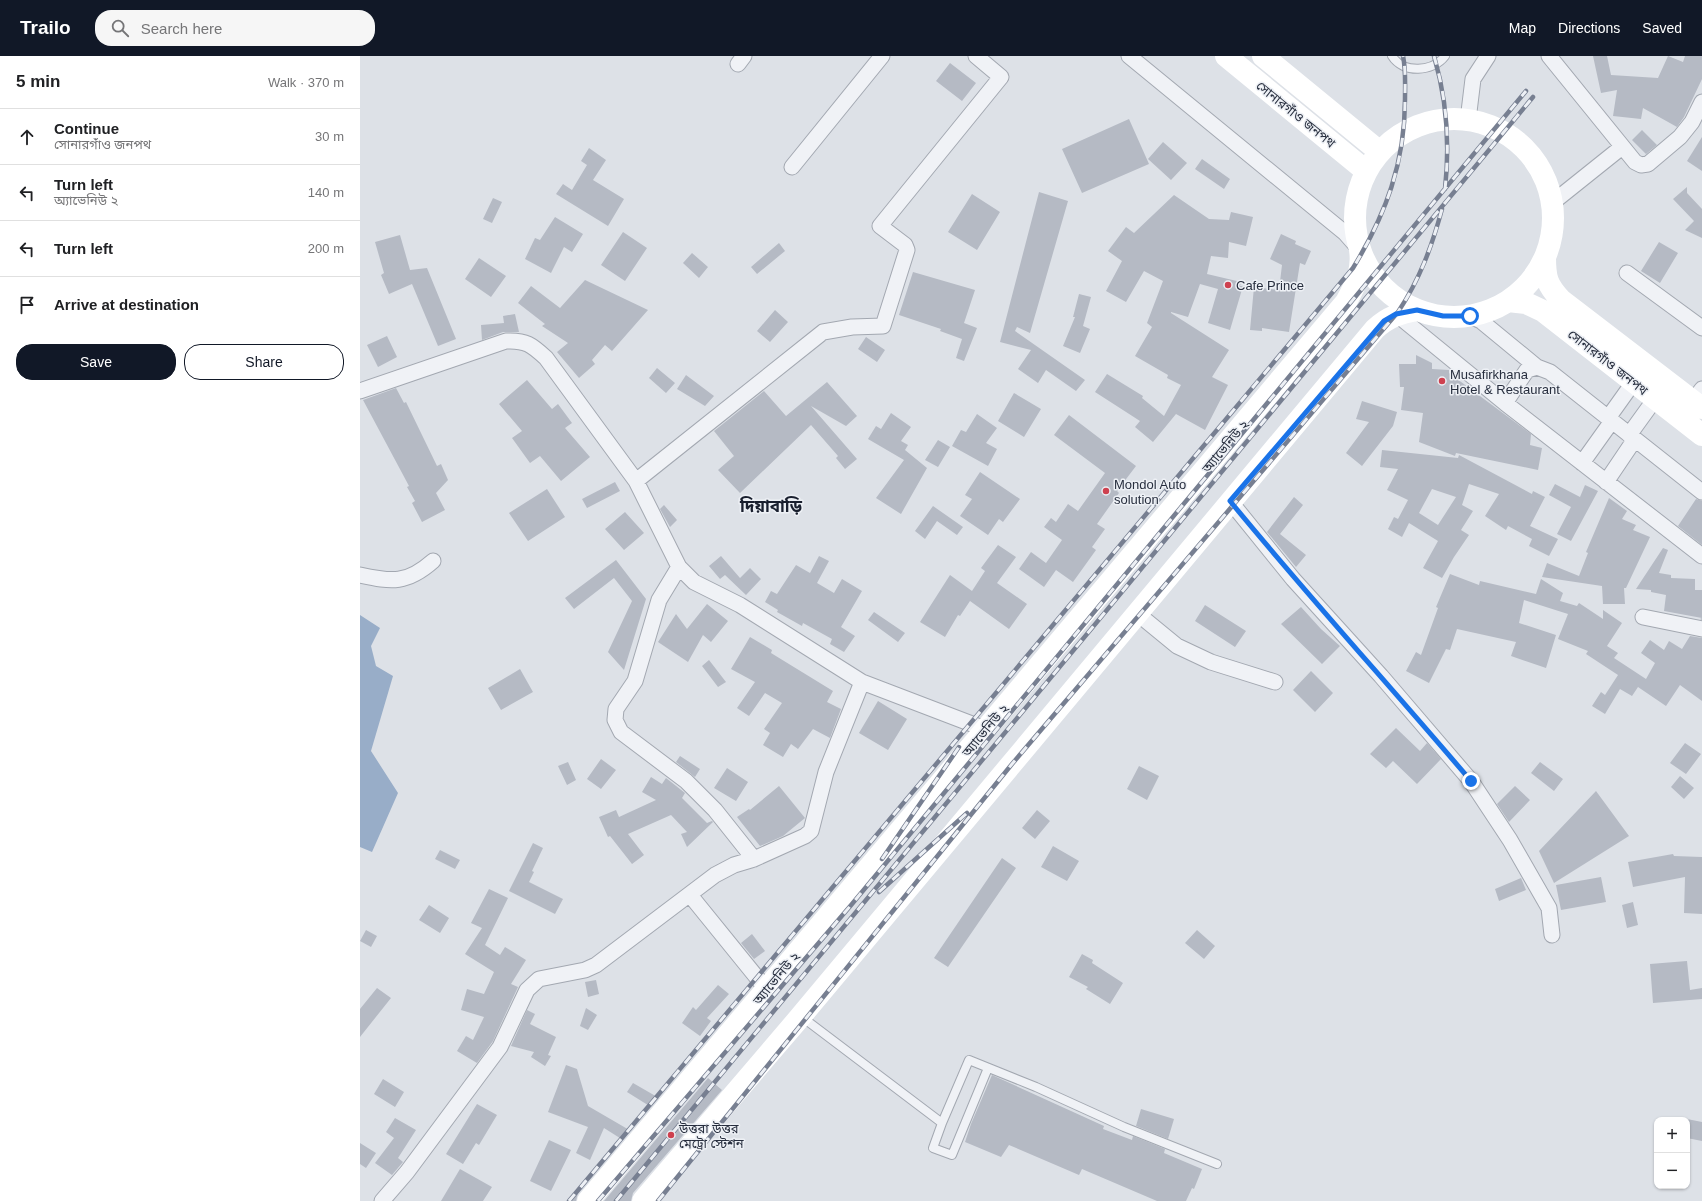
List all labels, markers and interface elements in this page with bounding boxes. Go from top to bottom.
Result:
search box [95,10,375,46]
text: Trailo [20,17,71,38]
icon: search [109,17,131,39]
text: Search here [141,20,222,37]
text: Map [1509,20,1536,36]
text: Directions [1558,20,1620,36]
text: Saved [1642,20,1682,36]
text: 5 min [16,72,60,91]
text: Walk · 370 m [268,75,344,90]
street label: সোনারগাঁও জনপথ [1253,78,1339,151]
text: Continue [54,120,119,137]
icon: ahead [16,126,38,148]
text: 30 m [315,129,344,144]
text: সোনারগাঁও জনপথ [54,137,151,152]
text: Turn left [54,176,113,193]
icon: left [16,182,38,204]
text: 140 m [308,185,344,200]
text: অ্যাভেনিউ ২ [54,193,118,208]
icon: left [16,238,38,260]
text: Turn left [54,240,113,257]
text: 200 m [308,241,344,256]
place label: Cafe Prince [1236,278,1304,293]
marker: Cafe Prince [1223,280,1233,290]
icon: arrive [16,294,38,316]
text: Arrive at destination [54,296,199,313]
route start [1461,307,1479,325]
street label: সোনারগাঁও জনপথ [1565,327,1651,399]
button: Save [16,344,176,380]
button: Share [184,344,344,380]
place label: Musafirkhana Hotel & Restaurant [1450,367,1560,397]
marker: Musafirkhana Hotel & Restaurant [1437,376,1447,386]
street label: অ্যাভেনিউ ২ [1198,417,1252,477]
place label: Mondol Auto solution [1114,477,1186,507]
marker: Mondol Auto solution [1101,486,1111,496]
district label: দিয়াবাড়ি [739,496,803,516]
street label: অ্যাভেনিউ ২ [958,701,1012,761]
route end [1462,772,1480,790]
street label: অ্যাভেনিউ ২ [749,949,803,1009]
map controls [1654,1117,1690,1189]
button: + [1654,1117,1690,1153]
place label: উত্তরা উত্তর মেট্রো স্টেশন [678,1121,744,1151]
marker: উত্তরা উত্তর মেট্রো স্টেশন [666,1130,676,1140]
button: − [1654,1153,1690,1189]

